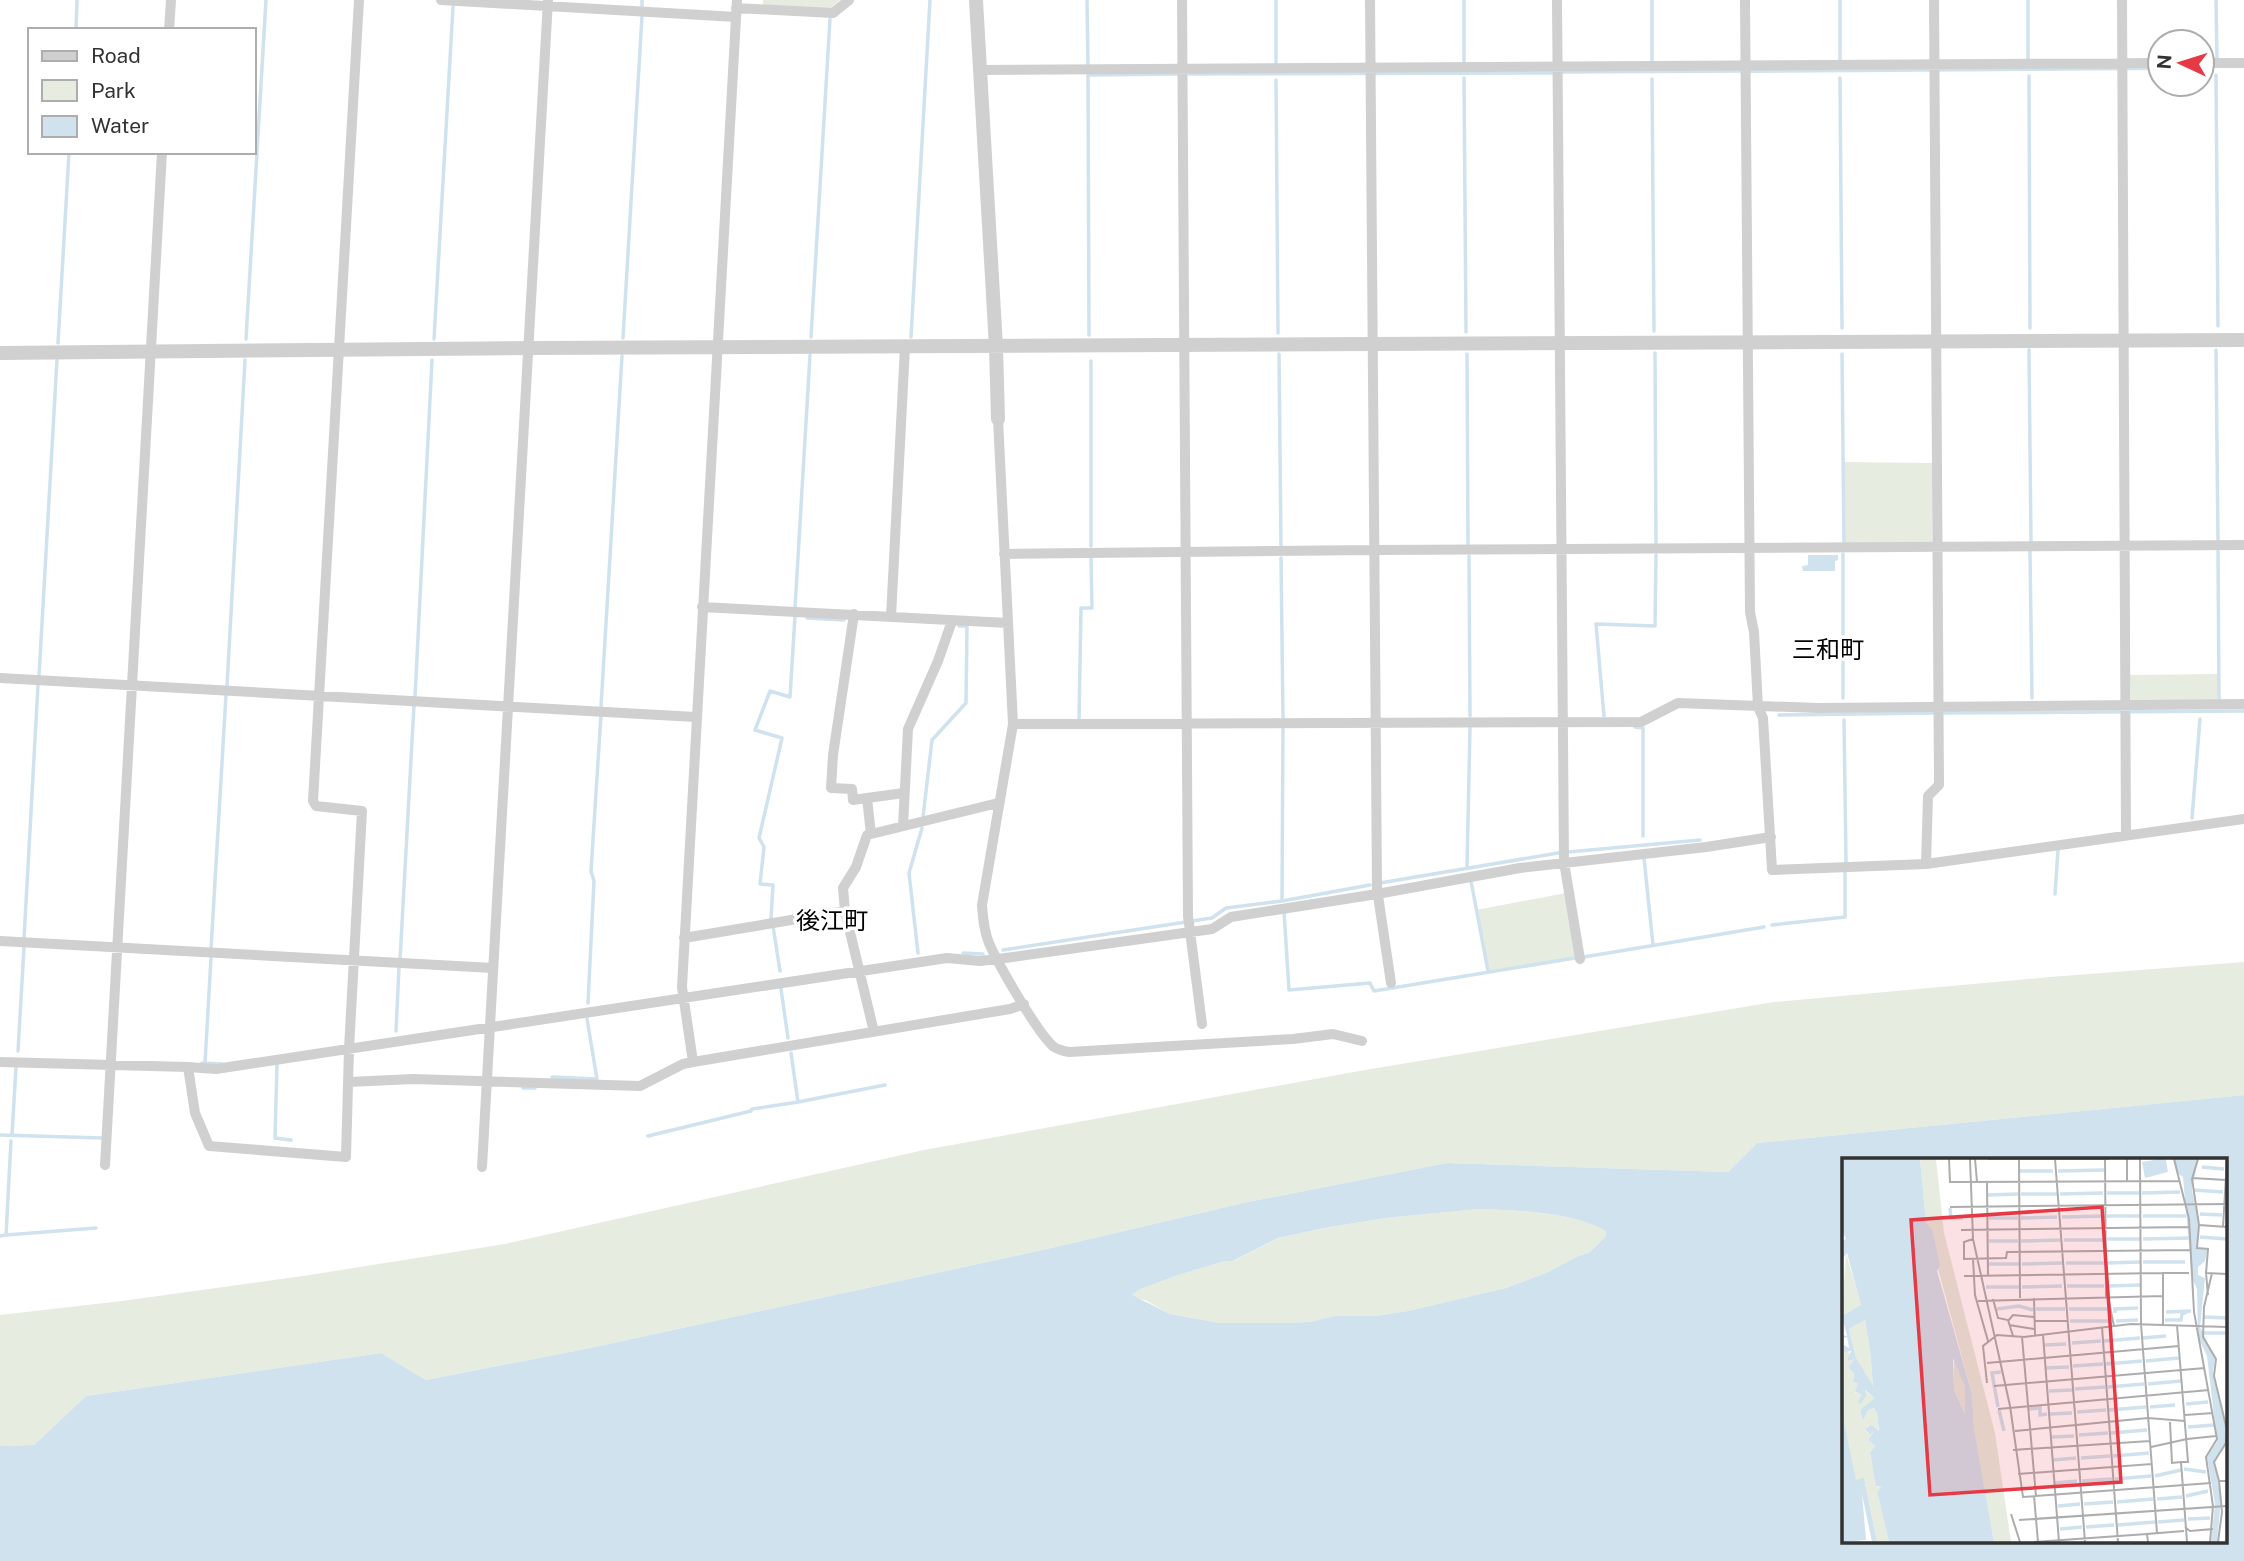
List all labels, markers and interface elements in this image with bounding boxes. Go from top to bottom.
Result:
legend [28,28,256,154]
north arrow [2146,28,2216,98]
text: Road [91,43,141,68]
text: N [2153,54,2176,70]
text: Park [91,78,136,103]
text: Water [91,113,149,138]
district label: 三和町 [1792,635,1864,663]
district label: 後江町 [796,906,868,934]
inset map [1842,1158,2226,1544]

